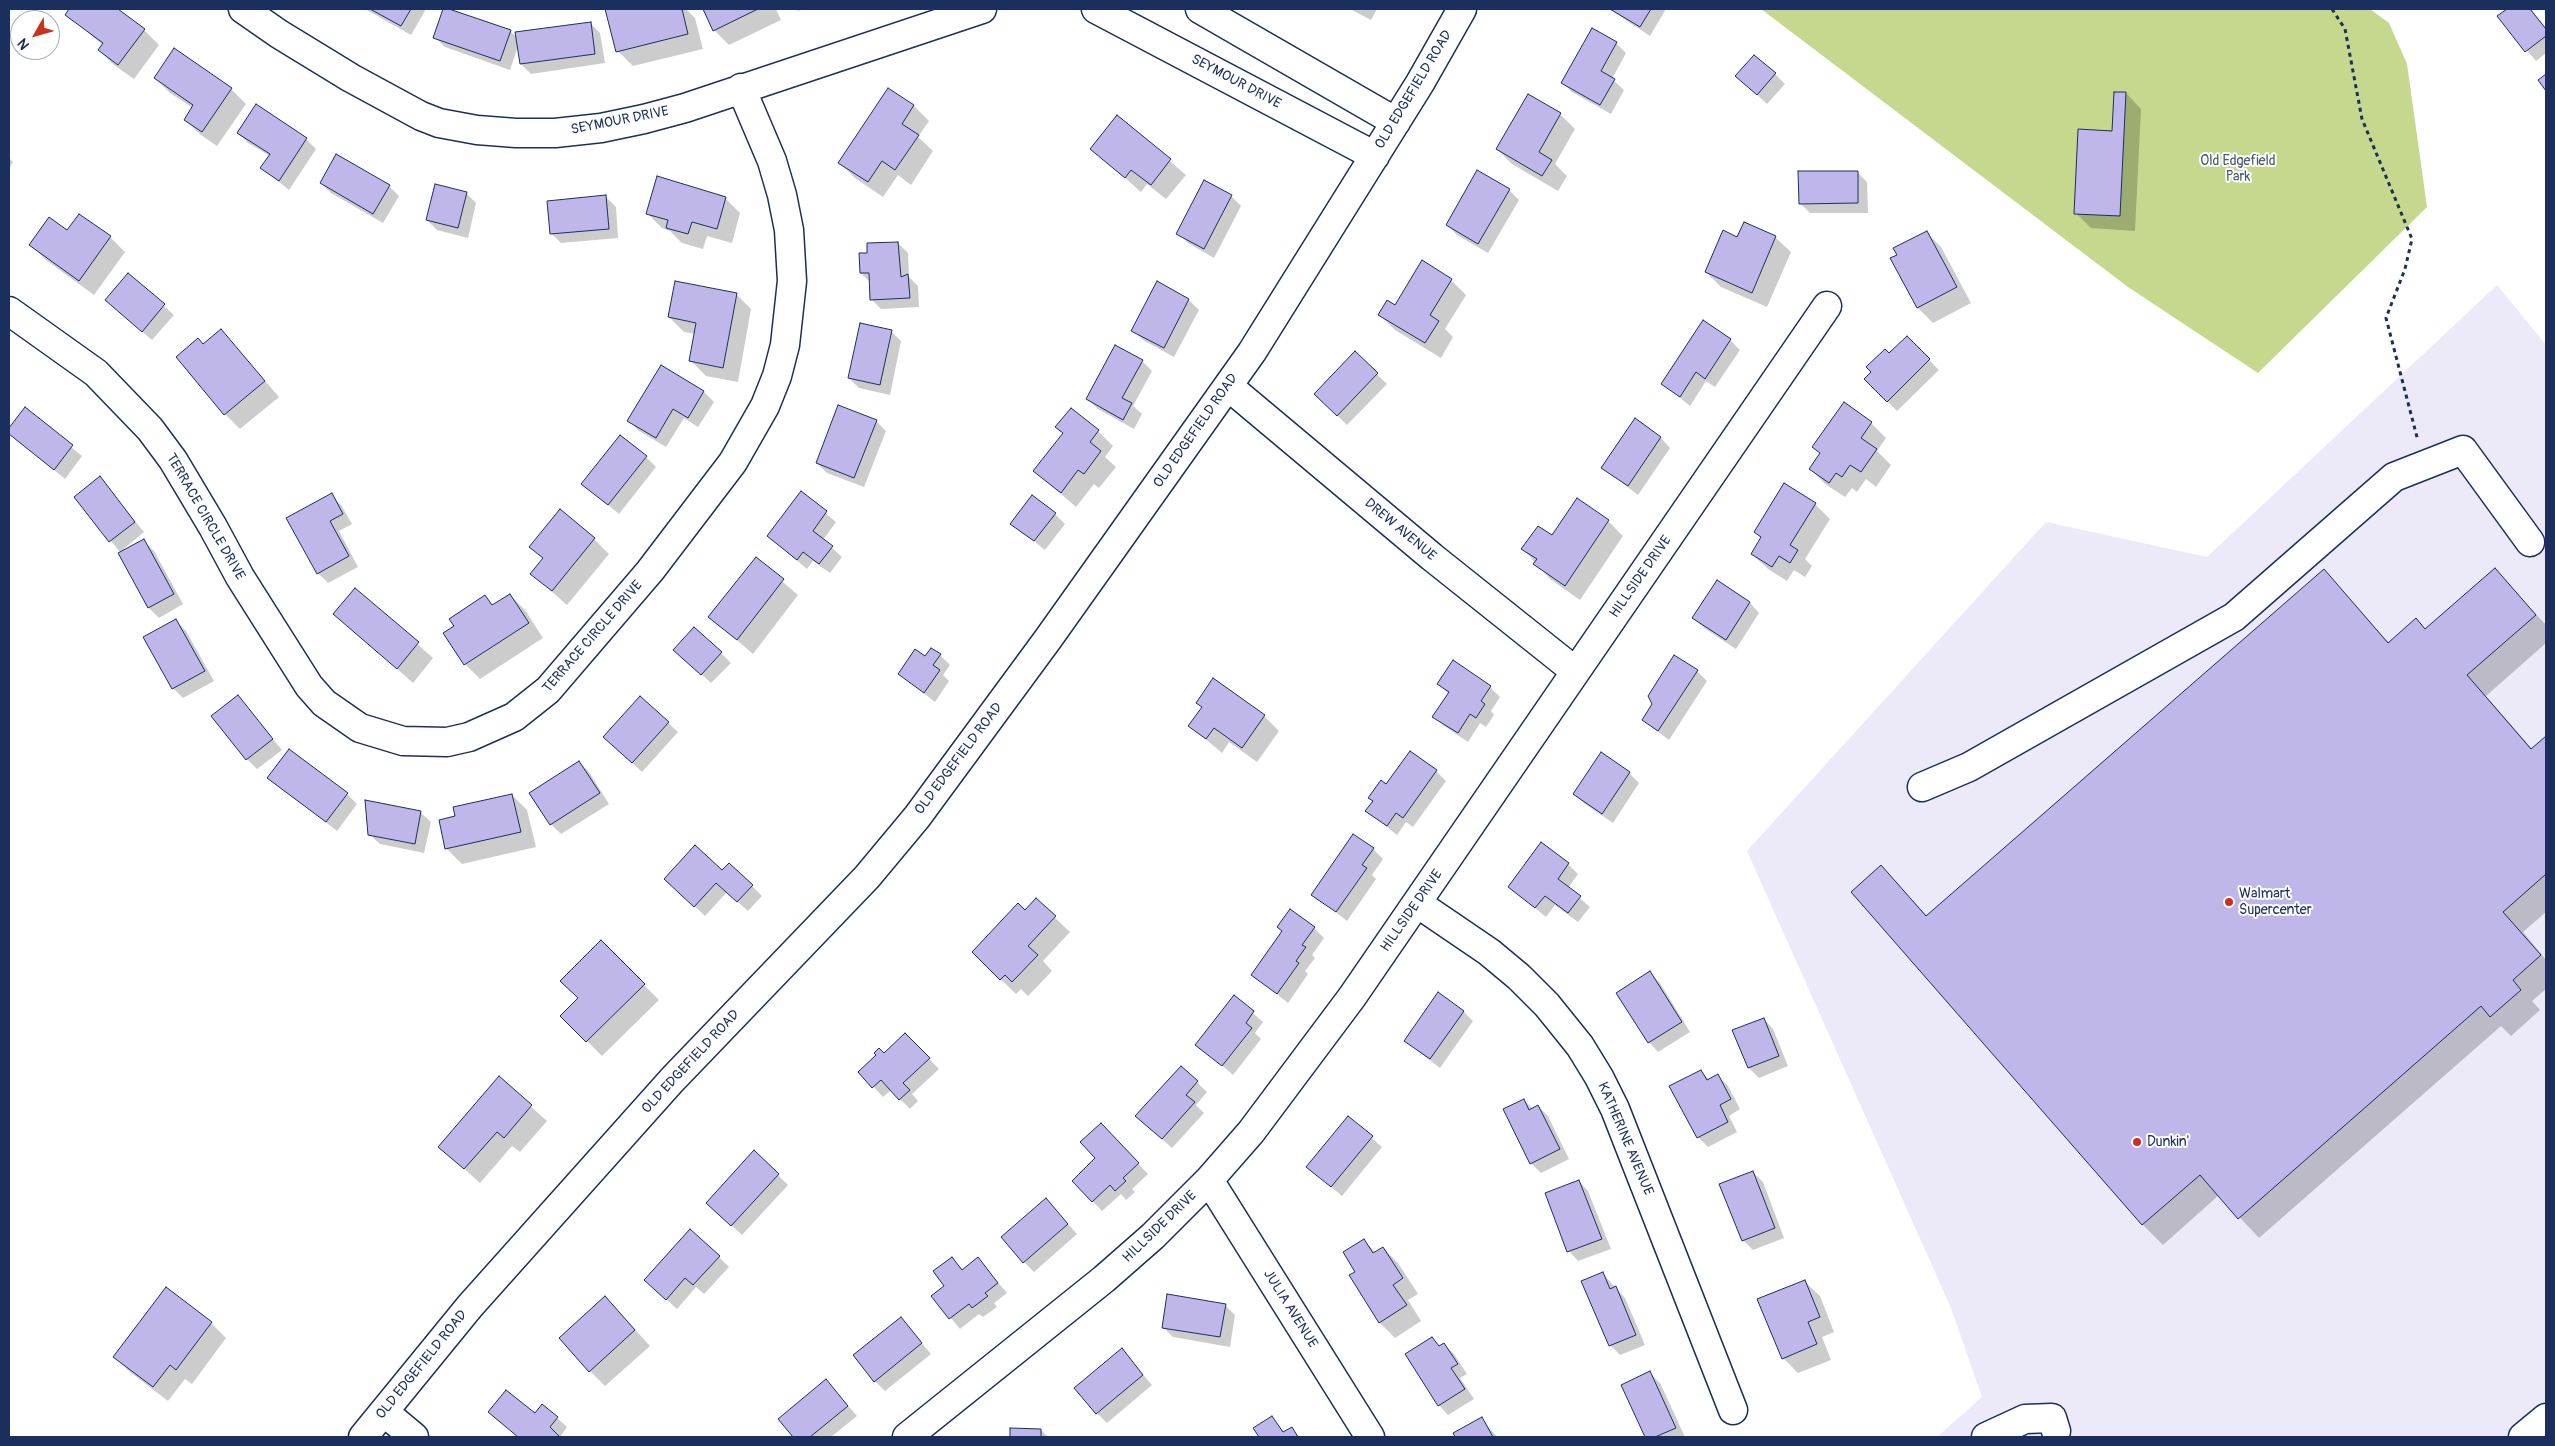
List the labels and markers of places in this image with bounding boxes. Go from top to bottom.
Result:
place label: Walmart Supercenter [2239,886,2312,919]
marker: Walmart Supercenter [2223,896,2235,908]
place label: Dunkin' [2147,1134,2189,1150]
marker: Dunkin' [2131,1136,2143,1148]

